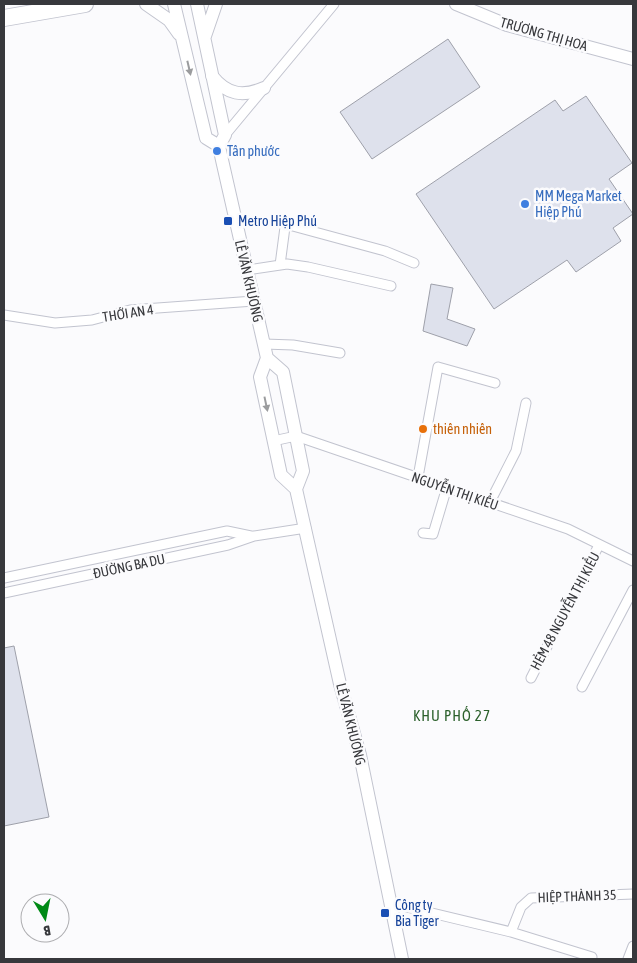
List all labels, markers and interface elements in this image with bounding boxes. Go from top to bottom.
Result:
street label: TRƯƠNG THỊ HOA [498,14,590,54]
one-way arrow [185,61,193,76]
place label: Tân phước [227,143,280,159]
marker: Tân phước [211,145,223,157]
place label: MM Mega Market Hiệp Phú [535,188,622,220]
marker: MM Mega Market Hiệp Phú [519,198,531,210]
place label: Metro Hiệp Phú [238,213,317,229]
marker: Metro Hiệp Phú [222,215,234,227]
street label: LÊ VĂN KHƯƠNG [232,238,267,324]
street label: THỚI AN 4 [101,301,155,325]
one-way arrow [262,397,270,413]
place label: thiên nhiên [433,421,492,437]
marker: thiên nhiên [417,423,429,435]
street label: NGUYỄN THỊ KIỂU [409,466,501,513]
street label: HẺM 48 NGUYỄN THỊ KIỂU [524,548,603,673]
street label: ĐƯỜNG BA DU [91,551,167,581]
street label: LÊ VĂN KHƯƠNG [333,681,370,767]
district label: KHU PHỐ 27 [413,706,491,724]
street label: HIỆP THÀNH 35 [537,887,617,905]
north arrow [20,893,70,943]
place label: Công ty Bia Tiger [395,897,439,929]
marker: Công ty Bia Tiger [379,907,391,919]
text: B [42,922,52,939]

